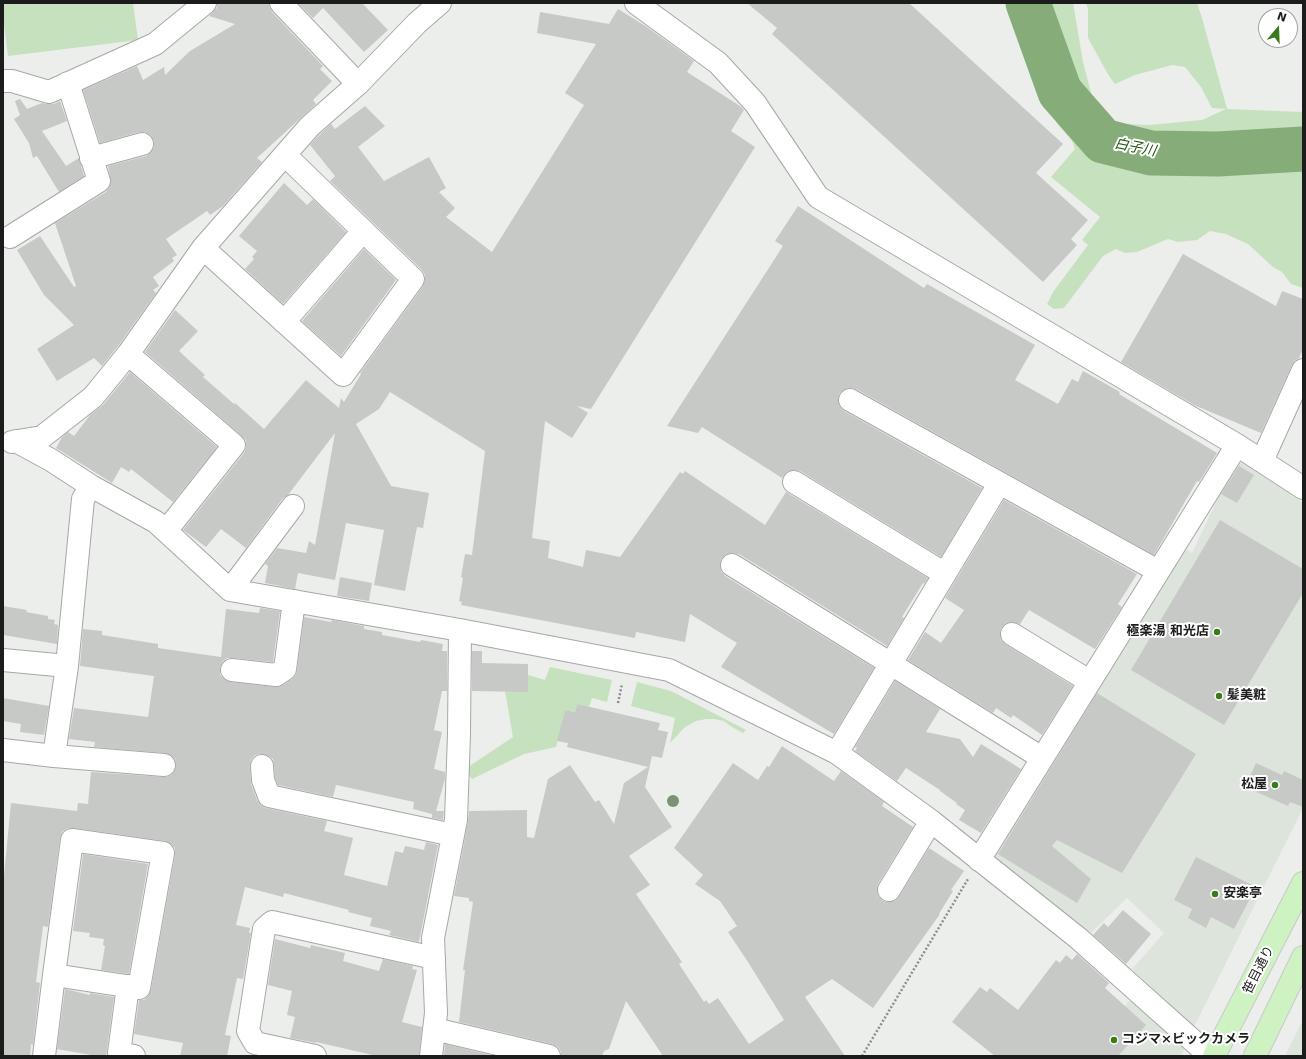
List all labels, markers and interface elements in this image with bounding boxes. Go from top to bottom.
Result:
north arrow [1258,8,1298,48]
text: N [1275,9,1288,25]
water label: 白子川 [1113,136,1157,160]
place label: 極楽湯 和光店 [1126,624,1209,640]
marker: 極楽湯 和光店 [1212,627,1222,637]
place label: 髪美粧 [1227,688,1266,704]
marker: 髪美粧 [1214,691,1224,701]
place label: 松屋 [1241,777,1267,793]
marker: 松屋 [1270,780,1280,790]
place label: 安楽亭 [1223,886,1262,902]
marker: 安楽亭 [1210,889,1220,899]
street label: 笹目通り [1240,943,1278,997]
place label: コジマ×ビックカメラ [1122,1032,1250,1048]
marker: コジマ×ビックカメラ [1109,1035,1119,1045]

